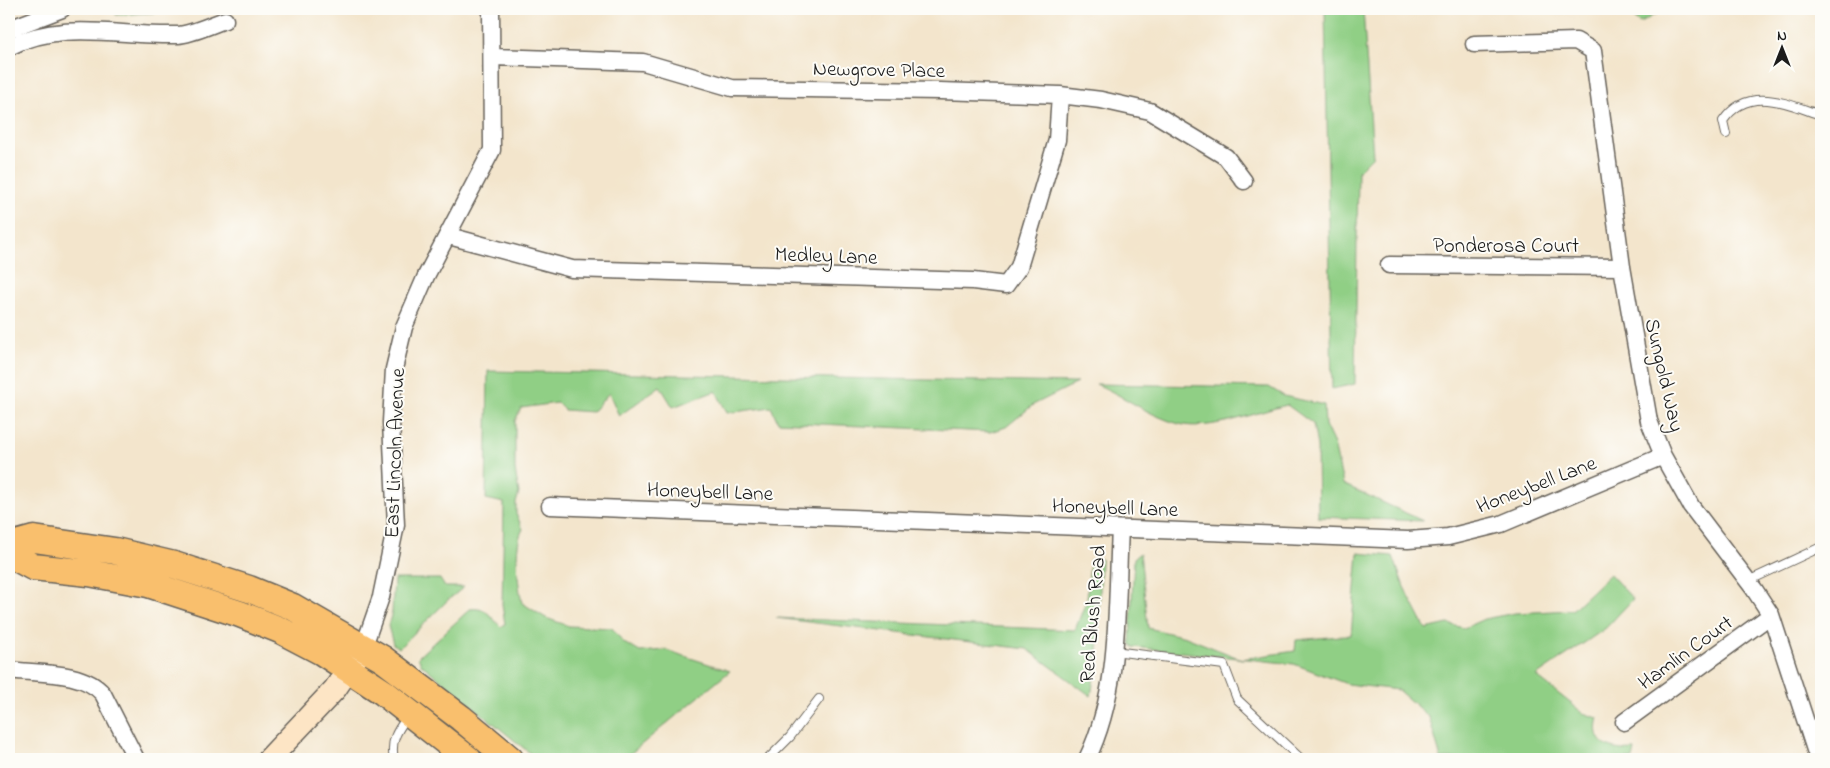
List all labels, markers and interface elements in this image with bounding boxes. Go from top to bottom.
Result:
north arrow [1758,22,1808,72]
text: N [1777,26,1787,47]
street label: Newgrove Place [813,55,946,89]
street label: Ponderosa Court [1433,232,1579,262]
street label: Medley Lane [774,240,878,276]
street label: Sungold Way [1634,316,1691,435]
street label: East Lincoln Avenue [378,367,414,539]
street label: Honeybell Lane [1472,449,1602,524]
street label: Honeybell Lane [646,476,774,512]
street label: Honeybell Lane [1051,492,1179,528]
street label: Red Blush Road [1073,544,1115,684]
street label: Hamlin Court [1633,609,1740,698]

